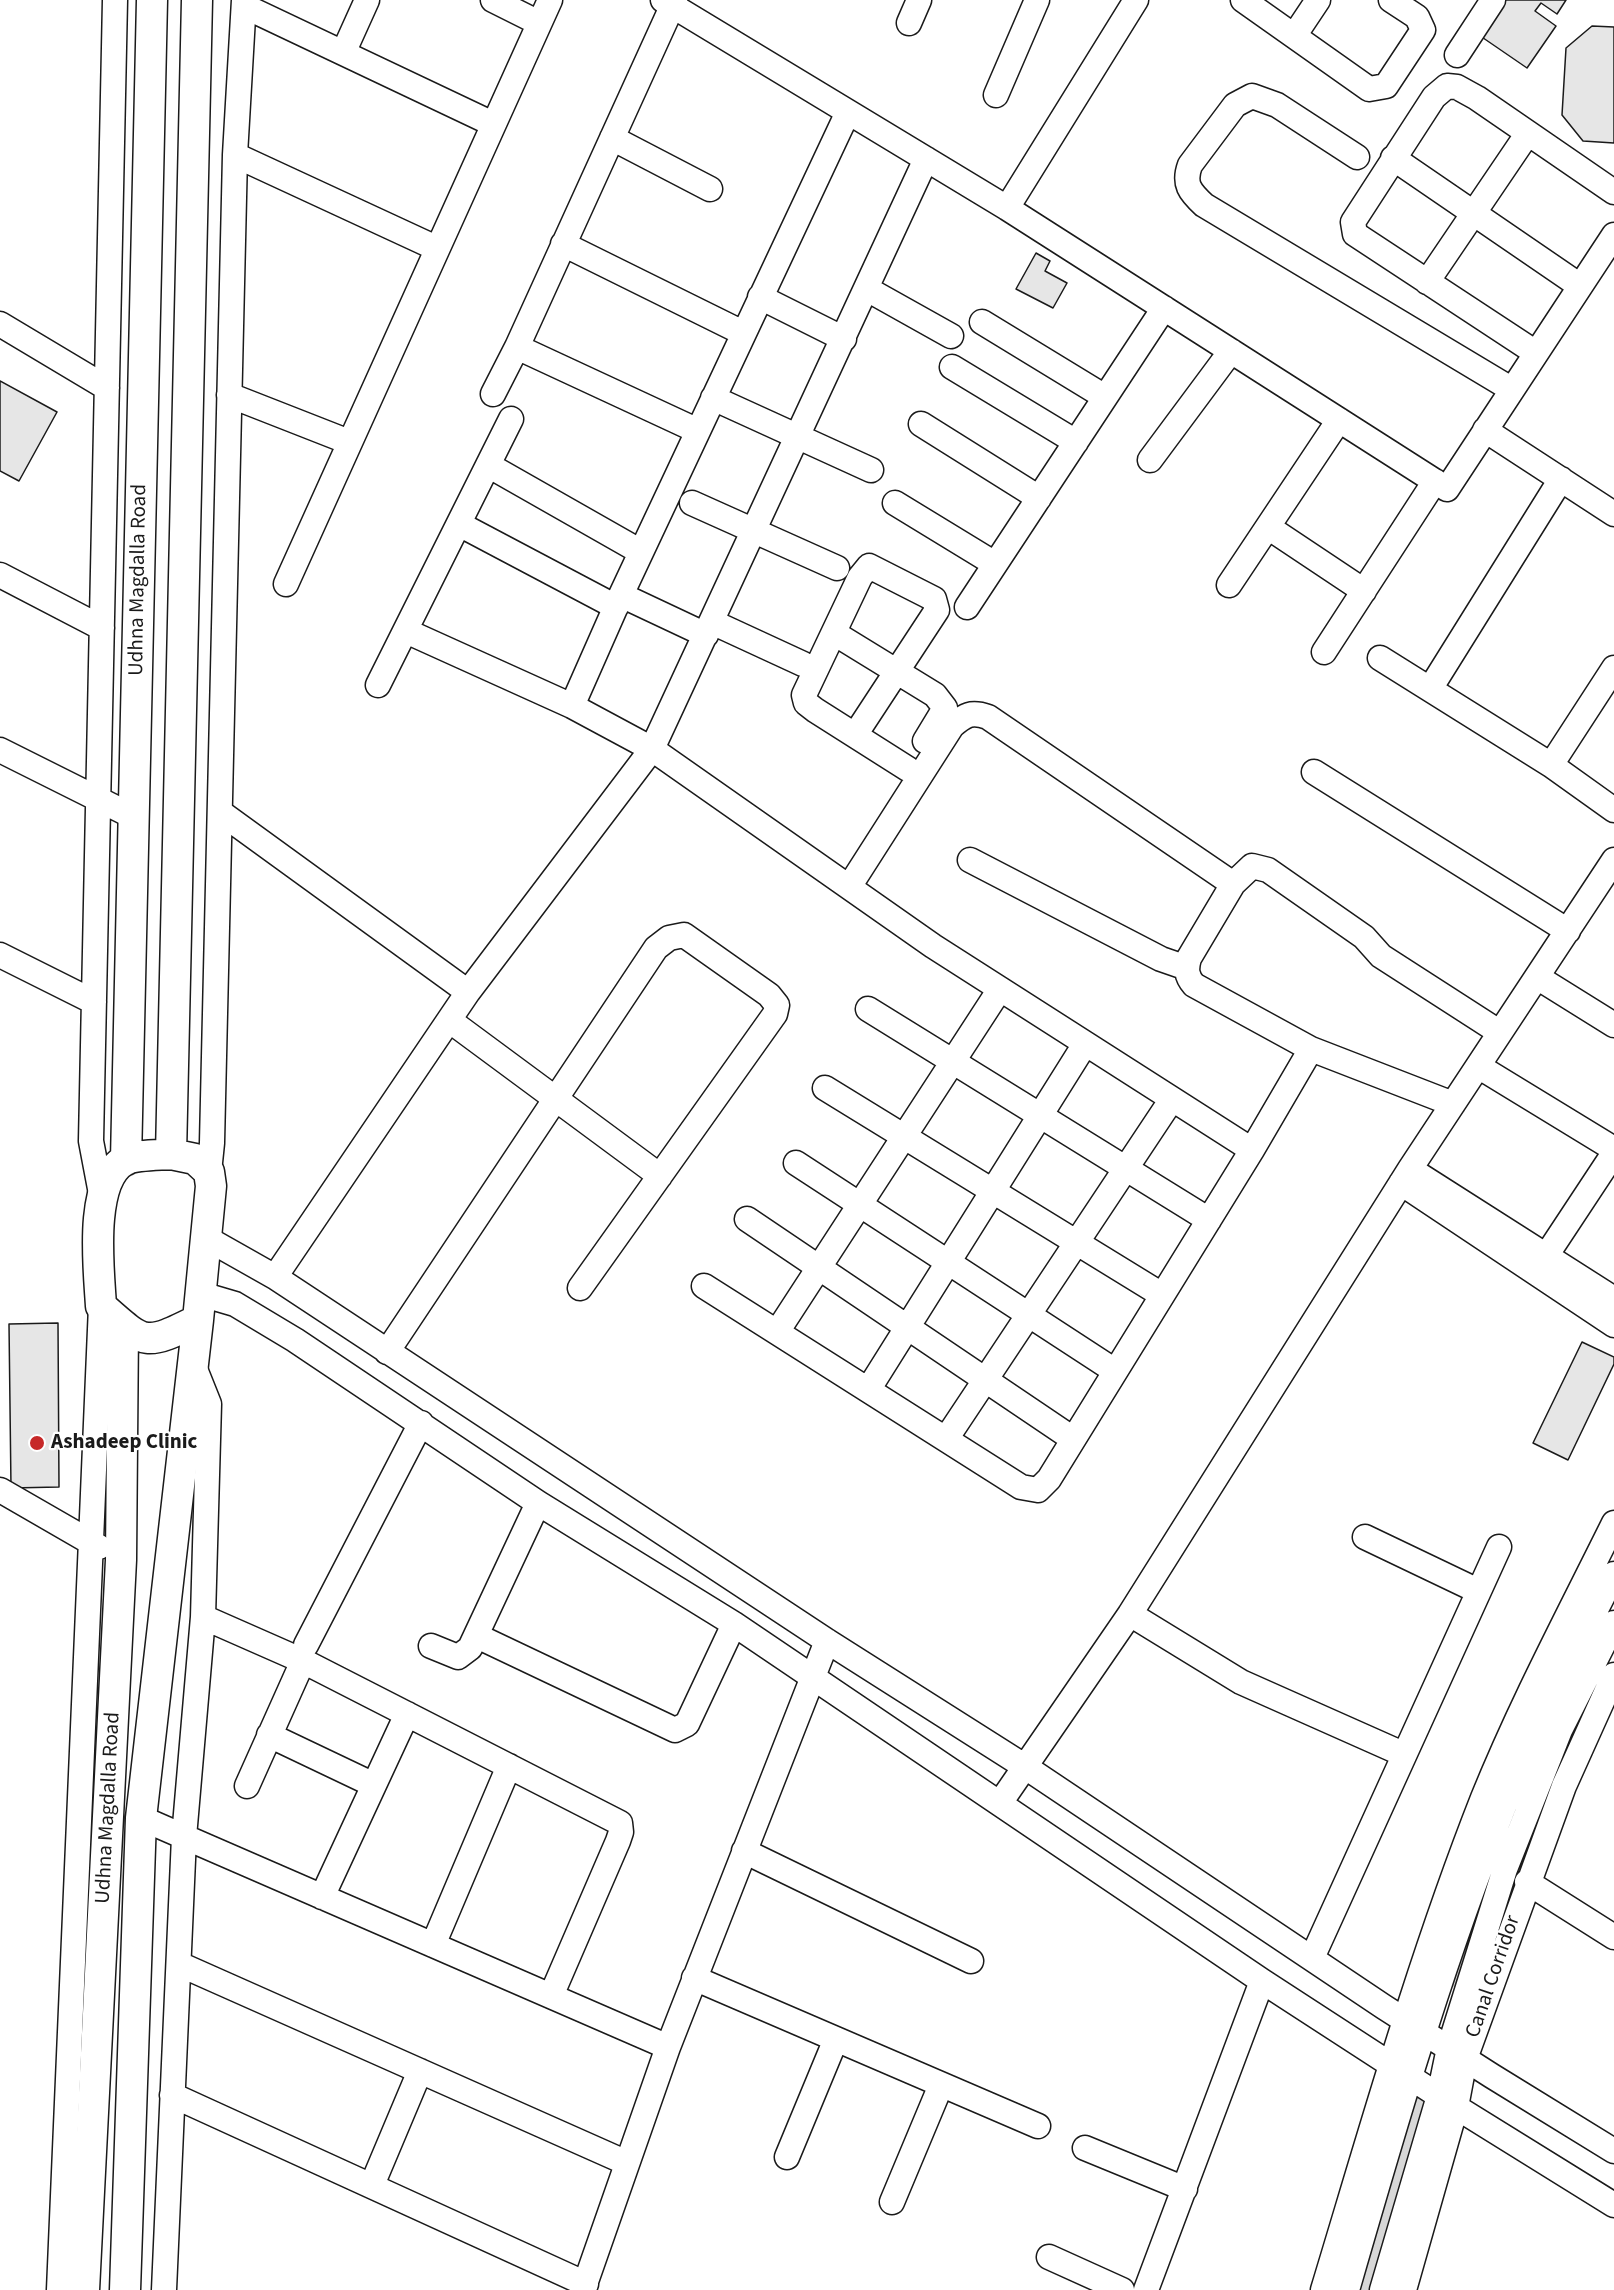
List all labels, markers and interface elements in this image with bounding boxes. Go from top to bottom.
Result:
street label: Udhna Magdalla Road [125,484,153,676]
place label: Ashadeep Clinic [51,1430,197,1456]
marker: Ashadeep Clinic [28,1434,46,1452]
street label: Udhna Magdalla Road [91,1712,127,1904]
street label: Canal Corridor [1461,1913,1527,2041]

